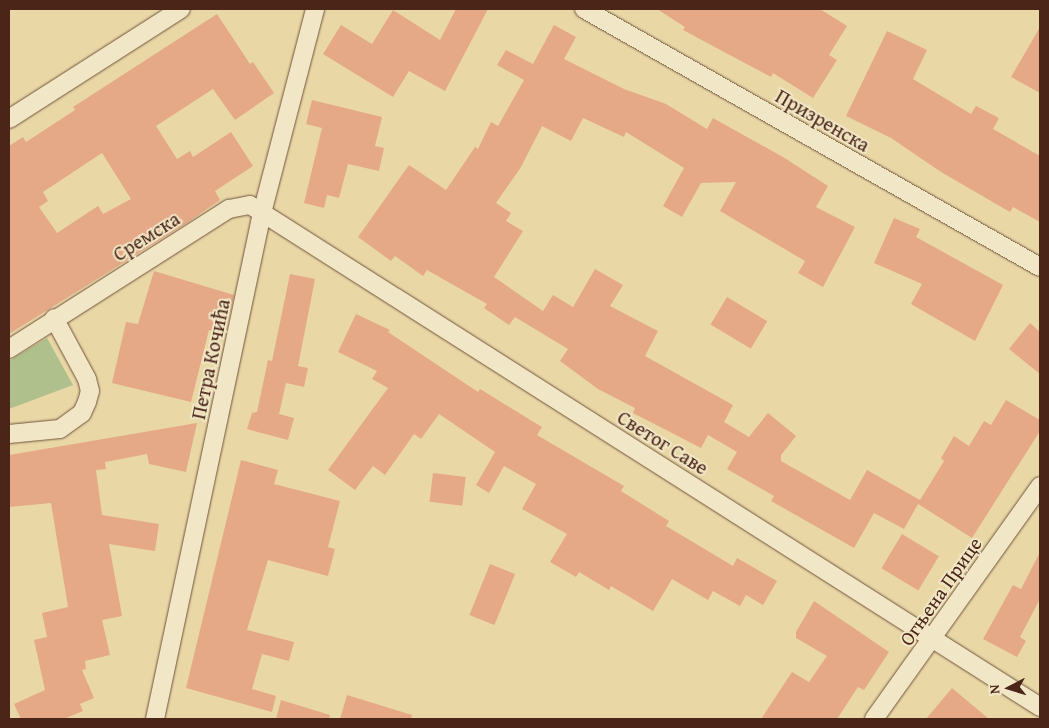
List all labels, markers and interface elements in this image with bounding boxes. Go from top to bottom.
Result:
street label: Призренска [772,83,874,157]
street label: Сремска [108,206,184,266]
street label: Петра Кочића [186,297,234,421]
street label: Светог Саве [613,405,713,479]
street label: Огњена Прице [894,532,986,650]
north arrow [984,663,1034,713]
text: N [984,684,1004,695]

